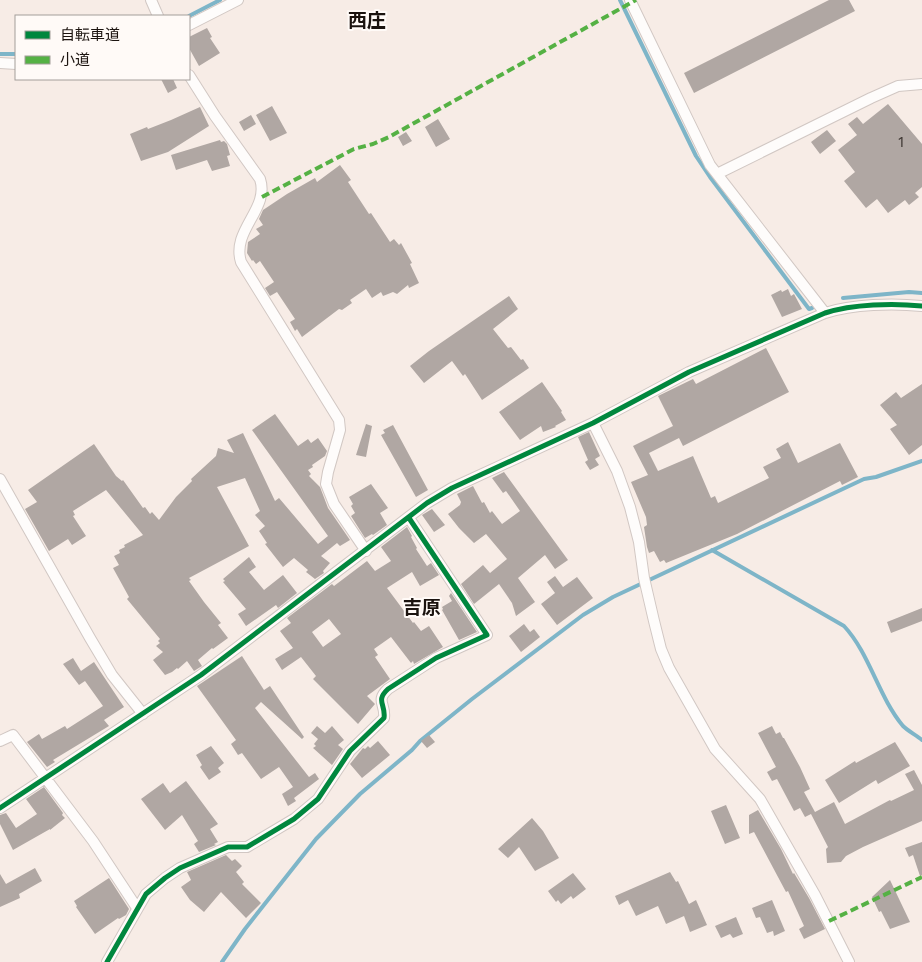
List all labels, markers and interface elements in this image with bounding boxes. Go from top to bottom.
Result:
district label: 西庄 [348,9,386,32]
legend [15,15,190,80]
text: 自転車道 [60,26,120,44]
text: 小道 [60,51,90,69]
house number: 1 [898,134,904,151]
district label: 吉原 [403,596,441,619]

